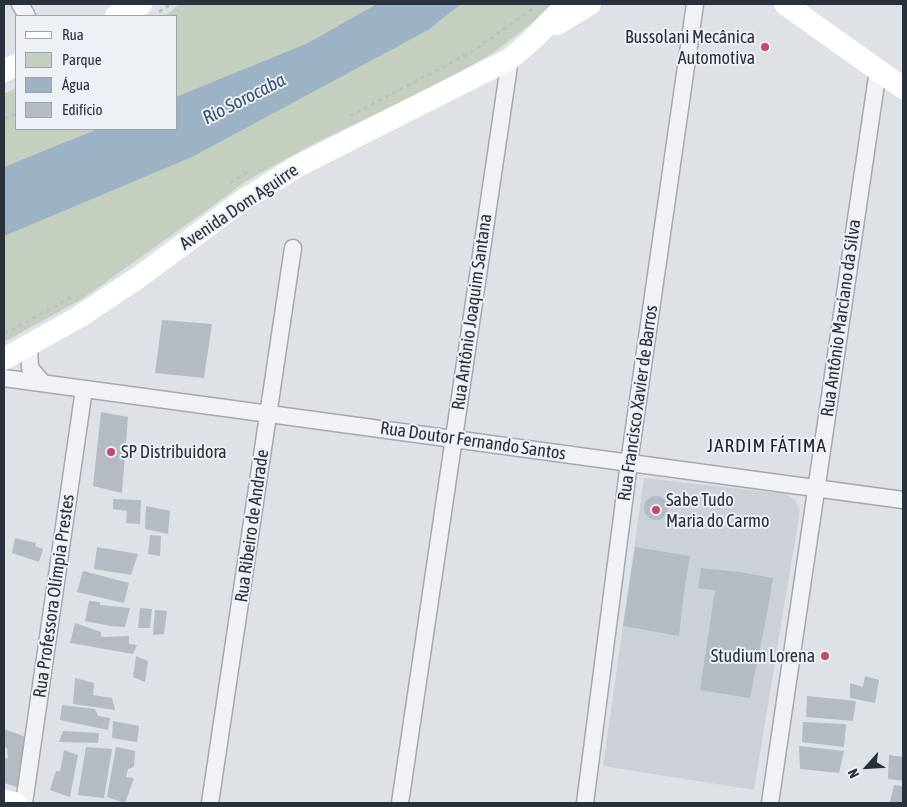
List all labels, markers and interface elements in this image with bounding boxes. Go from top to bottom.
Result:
legend [15,15,178,130]
text: Rua [62,26,84,43]
place label: Bussolani Mecânica Automotiva [625,26,755,68]
marker: Bussolani Mecânica Automotiva [759,41,771,53]
text: Parque [62,51,102,68]
water label: Rio Sorocaba [199,68,289,130]
text: Água [62,76,90,93]
text: Edifício [62,101,103,118]
street label: Avenida Dom Aguirre [176,159,302,255]
street label: Rua Antônio Joaquim Santana [448,212,496,412]
street label: Rua Antônio Marciano da Silva [816,218,866,418]
street label: Rua Francisco Xavier de Barros [614,304,662,502]
street label: Rua Doutor Fernando Santos [379,417,567,465]
district label: JARDIM FÁTIMA [705,435,829,457]
place label: SP Distribuidora [121,441,227,463]
marker: SP Distribuidora [105,446,117,458]
street label: Rua Ribeiro de Andrade [231,448,273,604]
place label: Sabe Tudo Maria do Carmo [666,489,769,532]
street label: Rua Professora Olímpia Prestes [29,493,79,699]
marker: Sabe Tudo Maria do Carmo [650,504,662,516]
place label: Studium Lorena [711,645,815,667]
marker: Studium Lorena [819,650,831,662]
north arrow [842,742,892,792]
text: N [845,766,863,781]

